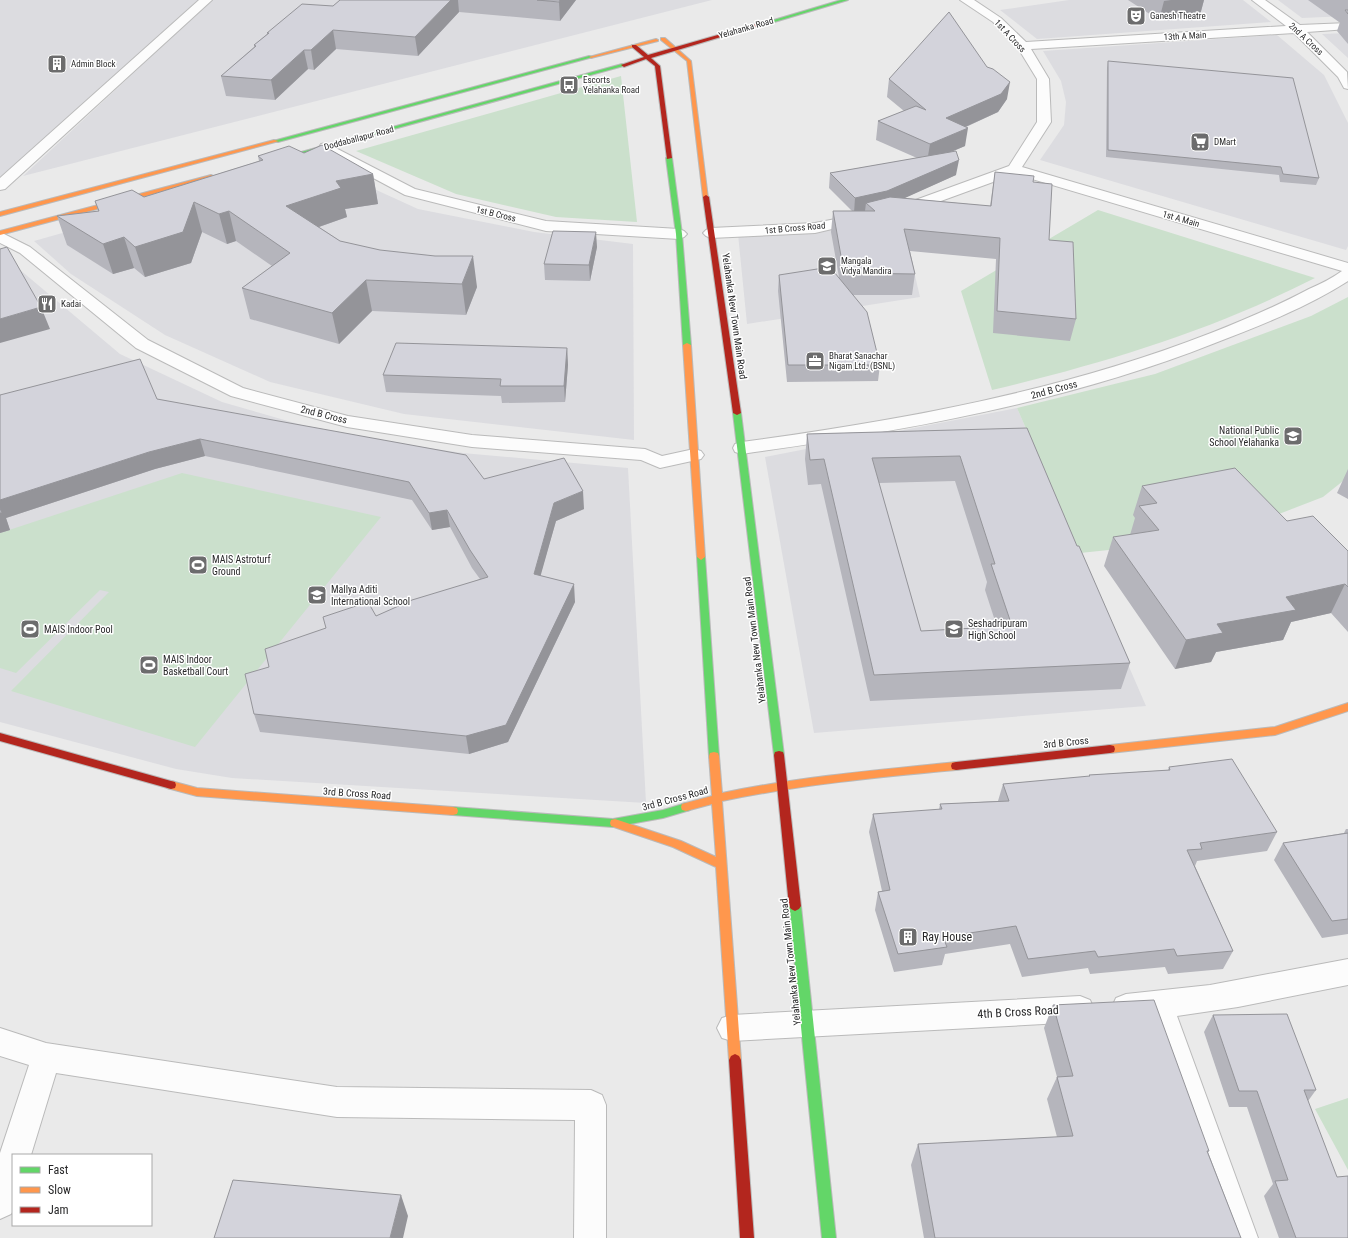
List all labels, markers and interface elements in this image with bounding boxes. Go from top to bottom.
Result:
theatre icon: Ganesh Theatre [1125,5,1147,27]
place label: Ganesh Theatre [1150,11,1206,21]
street label: Yelahanka Road [717,15,775,41]
street label: 1st A Cross [992,18,1028,54]
street label: 2nd A Cross [1287,21,1325,57]
street label: 13th A Main [1163,30,1207,42]
building icon: Admin Block [46,53,68,75]
place label: Admin Block [71,59,116,69]
bus stop icon: Escorts Yelahanka Road [558,74,580,96]
place label: Escorts Yelahanka Road [583,75,640,95]
street label: Doddaballapur Road [323,124,395,152]
supermarket icon: DMart [1189,131,1211,153]
place label: DMart [1214,137,1236,147]
street label: 1st B Cross [475,204,517,224]
street label: 1st A Main [1161,209,1201,229]
street label: 1st B Cross Road [764,220,826,236]
street label: Yelahanka New Town Main Road [720,252,749,380]
school or university icon: Mangala Vidya Mandira [816,255,838,277]
place label: Mangala Vidya Mandira [841,256,892,276]
restaurant icon: Kadai [36,293,58,315]
place label: Kadai [61,299,81,309]
office icon: Bharat Sanachar Nigam Ltd. (BSNL) [804,350,826,372]
place label: Bharat Sanachar Nigam Ltd. (BSNL) [829,351,895,372]
street label: 2nd B Cross [1030,378,1079,401]
street label: 2nd B Cross [299,403,349,426]
place label: National Public School Yelahanka [1209,425,1279,448]
school or university icon: National Public School Yelahanka [1282,425,1304,447]
sports icon: MAIS Astroturf Ground [187,554,209,576]
place label: MAIS Astroturf Ground [212,554,272,577]
street label: Yelahanka New Town Main Road [741,576,768,704]
school or university icon: Mallya Aditi International School [306,584,328,606]
place label: Mallya Aditi International School [331,584,410,607]
sports icon: MAIS Indoor Pool [19,618,41,640]
school or university icon: Seshadripuram High School [943,618,965,640]
place label: Seshadripuram High School [968,618,1027,641]
place label: MAIS Indoor Pool [44,624,113,635]
sports icon: MAIS Indoor Basketball Court [138,654,160,676]
place label: MAIS Indoor Basketball Court [163,654,228,677]
street label: 3rd B Cross [1043,735,1090,750]
street label: 3rd B Cross Road [641,784,709,813]
street label: 3rd B Cross Road [323,786,391,801]
street label: Yelahanka New Town Main Road [778,898,803,1026]
building icon: Ray House [897,926,919,948]
place label: Ray House [922,930,973,944]
street label: 4th B Cross Road [977,1003,1059,1021]
legend [12,1154,152,1226]
text: Fast [48,1163,69,1177]
text: Slow [48,1183,71,1197]
text: Jam [48,1203,69,1217]

